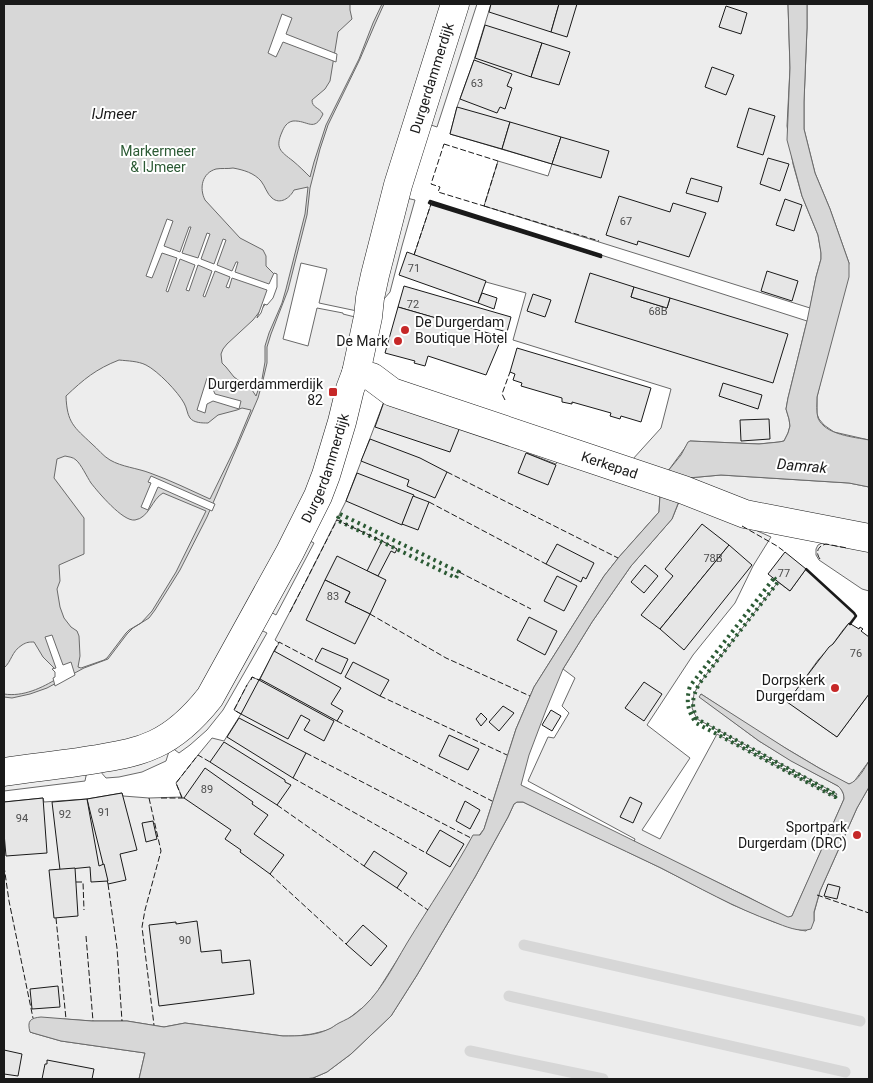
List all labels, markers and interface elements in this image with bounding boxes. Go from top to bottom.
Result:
street label: Durgerdammerdijk [407,20,457,136]
house number: 63 [471,77,483,90]
water label: IJmeer [91,105,138,123]
park label: Markermeer & IJmeer [120,143,196,175]
house number: 67 [620,215,632,228]
house number: 71 [408,262,420,275]
house number: 72 [407,298,419,311]
house number: 68B [648,305,668,318]
place label: De Durgerdam Boutique Hotel [415,314,507,346]
marker: De Durgerdam Boutique Hotel [399,324,411,336]
place label: De Mark [336,333,389,349]
marker: De Mark [392,335,404,347]
place label: Durgerdammerdijk 82 [208,376,324,408]
marker: Durgerdammerdijk 82 [327,386,339,398]
street label: Durgerdammerdijk [298,411,352,525]
street label: Kerkepad [579,448,640,482]
water label: Damrak [776,455,828,477]
house number: 78B [703,552,723,565]
house number: 77 [778,567,790,580]
house number: 83 [327,590,339,603]
house number: 76 [850,647,862,660]
place label: Dorpskerk Durgerdam [756,672,826,704]
marker: Dorpskerk Durgerdam [829,682,841,694]
house number: 89 [201,783,213,796]
house number: 91 [98,806,110,819]
house number: 92 [59,808,71,821]
house number: 94 [16,812,28,825]
place label: Sportpark Durgerdam (DRC) [738,819,848,852]
marker: Sportpark Durgerdam (DRC) [851,829,863,841]
house number: 90 [179,934,191,947]

